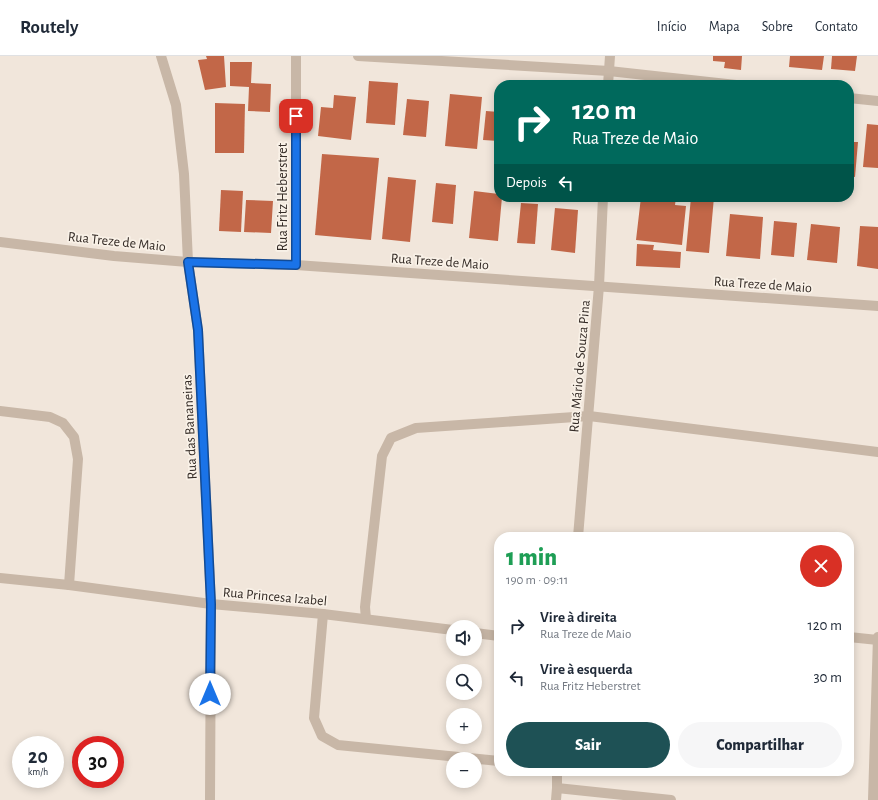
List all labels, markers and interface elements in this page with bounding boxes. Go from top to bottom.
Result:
text: Routely [20,18,79,37]
text: Início [657,20,687,34]
text: Mapa [709,20,740,34]
text: Sobre [762,20,793,34]
text: Contato [815,20,858,34]
icon: right [506,96,558,148]
text: 120 m [572,97,637,125]
pin [279,99,313,133]
icon: arrive [285,105,307,127]
text: Rua Treze de Maio [572,130,698,148]
street label: Rua Fritz Heberstret [276,142,290,251]
icon: left [555,172,577,194]
text: Depois [506,175,547,190]
street label: Rua Treze de Maio [67,230,167,254]
street label: Rua Treze de Maio [390,252,490,272]
street label: Rua Treze de Maio [713,275,813,295]
street label: Rua Mário de Souza Pina [567,299,593,433]
street label: Rua das Bananeiras [180,374,200,480]
button: close [800,545,842,587]
text: 1 min [506,546,557,570]
text: 190 m · 09:11 [506,574,568,587]
street label: Rua Princesa Izabel [222,585,328,609]
text: Vire à direita [540,610,617,625]
icon: right [506,615,528,637]
text: 120 m [808,618,842,633]
map controls [446,620,482,788]
button: sound [446,620,482,656]
text: Rua Treze de Maio [540,628,631,641]
text: Vire à esquerda [540,662,633,677]
button: search [446,664,482,700]
icon: left [506,667,528,689]
text: 30 m [813,670,842,685]
position arrow [189,673,231,715]
text: Rua Fritz Heberstret [540,680,641,693]
button: + [446,708,482,744]
button: Sair [506,722,670,768]
button: Compartilhar [678,722,842,768]
speed limit sign: 30 [72,736,124,788]
text: 20 [28,747,48,767]
button: − [446,752,482,788]
text: km/h [28,767,48,777]

